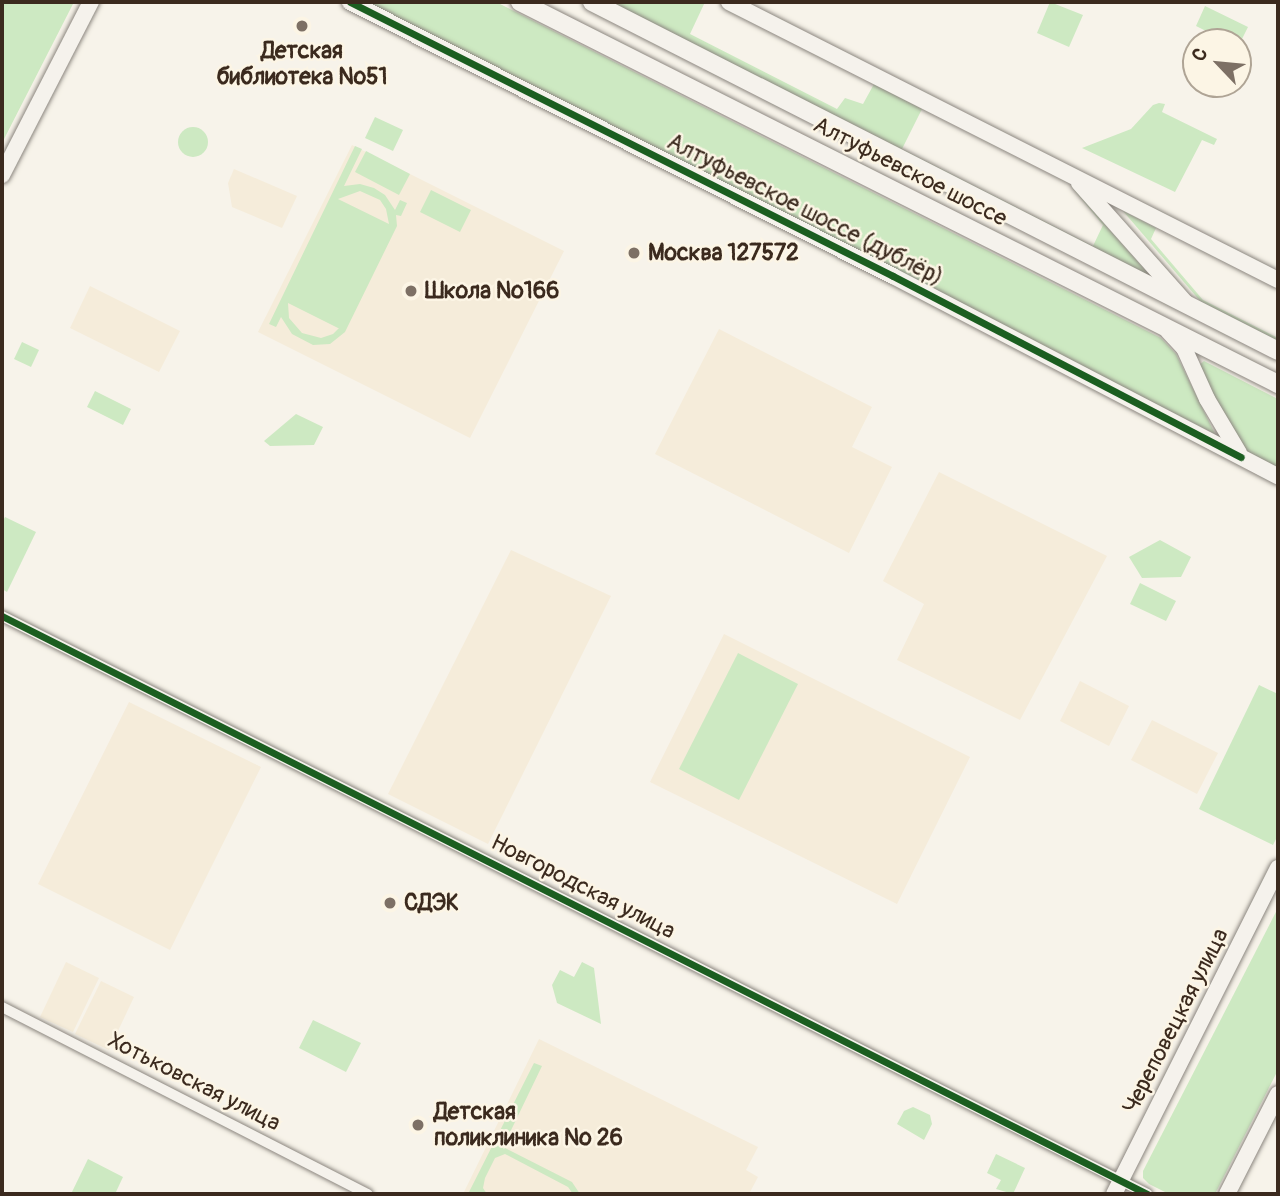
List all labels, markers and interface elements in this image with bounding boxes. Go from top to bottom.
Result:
marker: Детская библиотека №51 [294,18,310,34]
north arrow [1182,28,1252,98]
place label: Детская библиотека №51 [216,37,388,91]
text: С [1187,44,1213,65]
street label: Алтуфьевское шоссе [809,111,1011,233]
street label: Алтуфьевское шоссе (дублёр) [662,128,948,292]
place label: Москва 127572 [648,239,799,267]
marker: Москва 127572 [626,245,642,261]
place label: Школа №166 [425,277,559,305]
marker: Школа №166 [403,283,419,299]
street label: Новгородская улица [486,829,680,945]
place label: СДЭК [404,889,459,917]
marker: СДЭК [382,895,398,911]
street label: Череповецкая улица [1117,924,1235,1118]
street label: Хотьковская улица [103,1027,285,1137]
place label: Детская поликлиника № 26 [434,1098,623,1152]
marker: Детская поликлиника № 26 [408,1115,428,1135]

